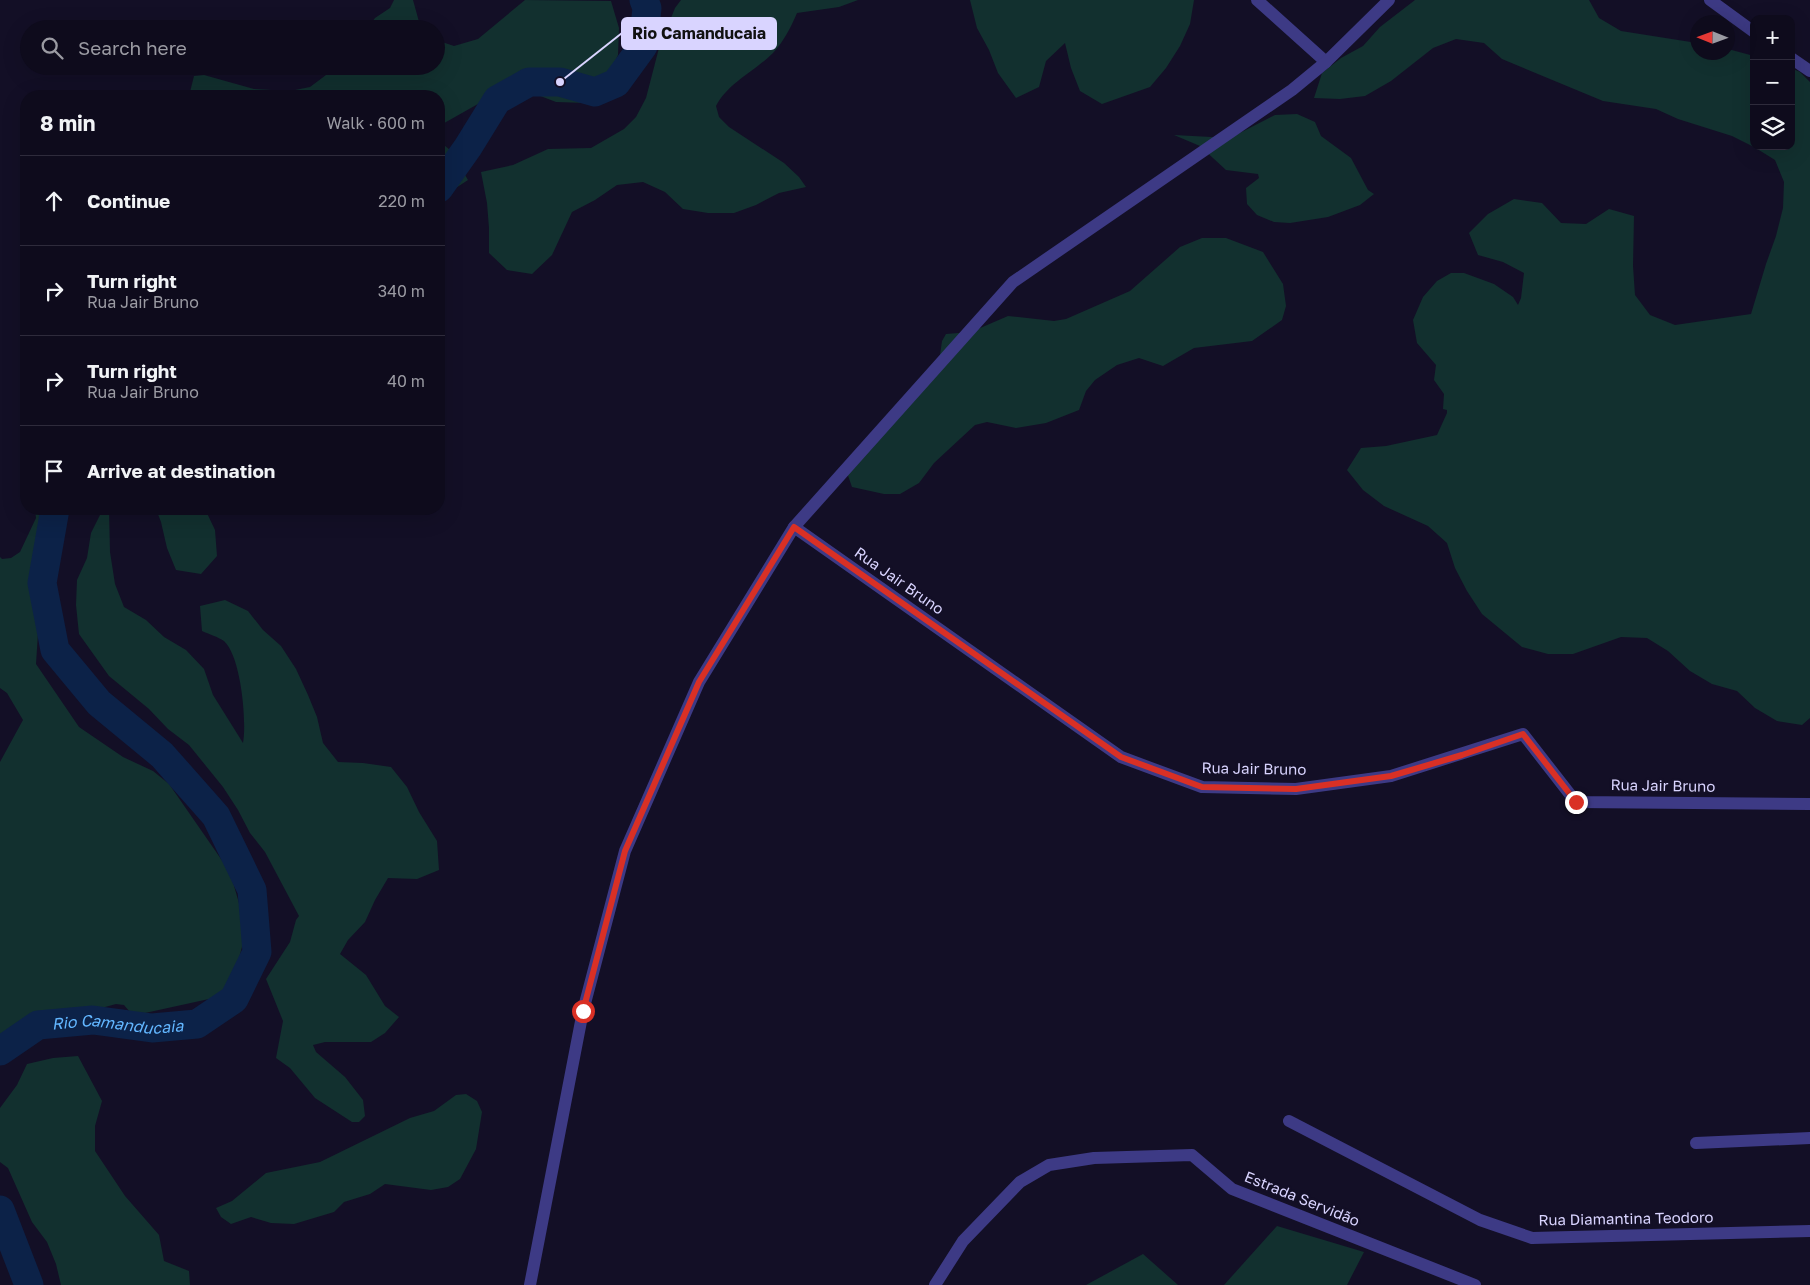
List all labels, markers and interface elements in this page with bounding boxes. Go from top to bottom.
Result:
north arrow [1690,15,1735,60]
map controls [1750,15,1795,150]
button: + [1750,15,1795,60]
callout: Rio Camanducaia [622,18,776,49]
search box [20,20,445,75]
text: Rio Camanducaia [632,23,766,43]
icon: search [38,34,66,62]
text: Search here [78,36,187,59]
button: − [1750,60,1795,105]
button: layers [1750,105,1795,150]
text: 8 min [40,110,96,136]
text: Walk · 600 m [327,113,425,133]
icon: ahead [40,187,68,215]
text: Continue [87,189,170,212]
text: 220 m [378,191,425,211]
text: Turn right [87,269,177,292]
icon: right [40,277,68,305]
text: 340 m [378,281,425,301]
text: Rua Jair Bruno [87,292,199,312]
text: Turn right [87,359,177,382]
icon: right [40,367,68,395]
text: 40 m [387,371,425,391]
text: Rua Jair Bruno [87,382,199,402]
icon: arrive [40,457,68,485]
text: Arrive at destination [87,459,275,482]
street label: Rua Jair Bruno [851,543,948,618]
street label: Rua Jair Bruno [1201,758,1307,778]
street label: Rua Jair Bruno [1610,775,1716,795]
route end [1565,791,1588,814]
route start [572,1000,595,1023]
water label: Rio Camanducaia [51,1010,185,1038]
street label: Estrada Servidão [1242,1167,1363,1229]
street label: Rua Diamantina Teodoro [1538,1207,1714,1229]

